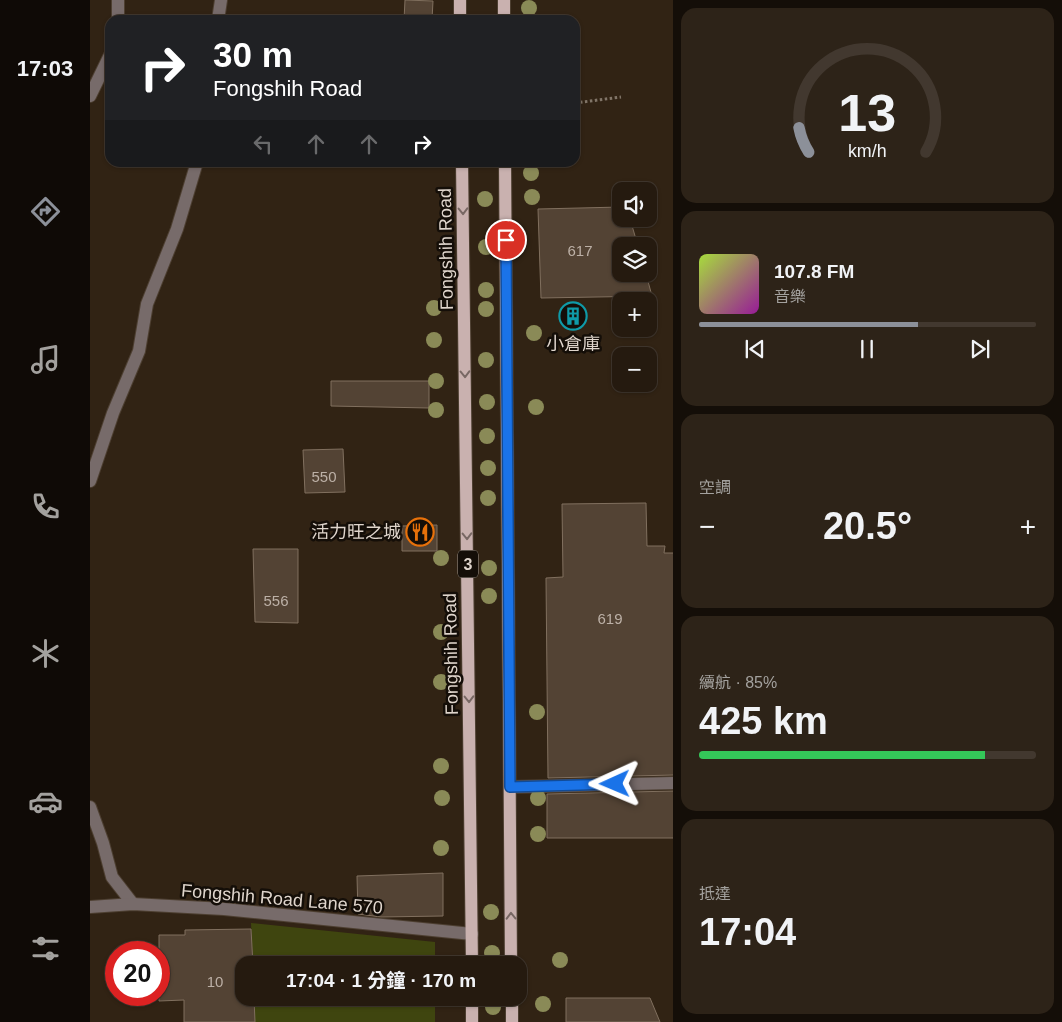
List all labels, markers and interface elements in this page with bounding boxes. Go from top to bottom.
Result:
icon: right [130,35,195,100]
text: 30 m [213,35,293,74]
text: 17:03 [17,56,73,81]
text: Fongshih Road [213,76,362,101]
text: 13 [839,84,896,142]
icon: left [249,130,277,158]
icon: ahead [302,130,330,158]
icon: ahead [355,130,383,158]
icon: right [408,130,436,158]
text: km/h [848,141,887,161]
map controls [612,182,657,392]
button: sound [612,182,657,227]
street label: Fongshih Road [435,188,457,310]
icon: directions [28,194,63,229]
one-way arrow [458,208,468,215]
pin [485,219,527,261]
icon: arrive [492,226,520,254]
button: layers [612,237,657,282]
house number: 617 [567,242,593,259]
text: 107.8 FM [774,261,854,282]
text: 音樂 [774,288,806,305]
button: + [612,292,657,337]
building icon: 小倉庫 [558,301,588,331]
place label: 小倉庫 [546,334,600,354]
icon: previous [741,335,769,363]
icon: pause [853,335,881,363]
icon: next [966,335,994,363]
icon: music [28,342,63,377]
button: − [612,347,657,392]
one-way arrow [460,370,470,378]
house number: 550 [311,468,337,485]
text: 空調 [699,479,731,496]
icon: phone [28,489,63,524]
text: 20.5° [823,505,912,547]
text: − [699,511,715,542]
text: + [1020,511,1036,542]
restaurant icon: 活力旺之城 [405,517,435,547]
place label: 活力旺之城 [311,522,401,542]
one-way arrow [462,532,472,540]
road number: 3 [458,550,478,578]
house number: 556 [263,592,289,609]
street label: Fongshih Road [440,593,462,715]
house number: 619 [597,610,623,627]
icon: climate [28,636,63,671]
text: 續航 · 85% [699,674,777,691]
one-way arrow [464,695,474,703]
text: 425 km [699,700,828,742]
position arrow [588,757,640,809]
icon: car [28,784,63,819]
street label: Fongshih Road Lane 570 [180,880,384,918]
text: 抵達 [699,885,731,902]
text: 17:04 [699,911,796,953]
one-way arrow [506,912,516,920]
icon: filters [28,931,63,966]
speed limit sign: 20 [105,941,170,1006]
text: 17:04 · 1 分鐘 · 170 m [286,970,476,991]
house number: 10 [207,973,223,990]

